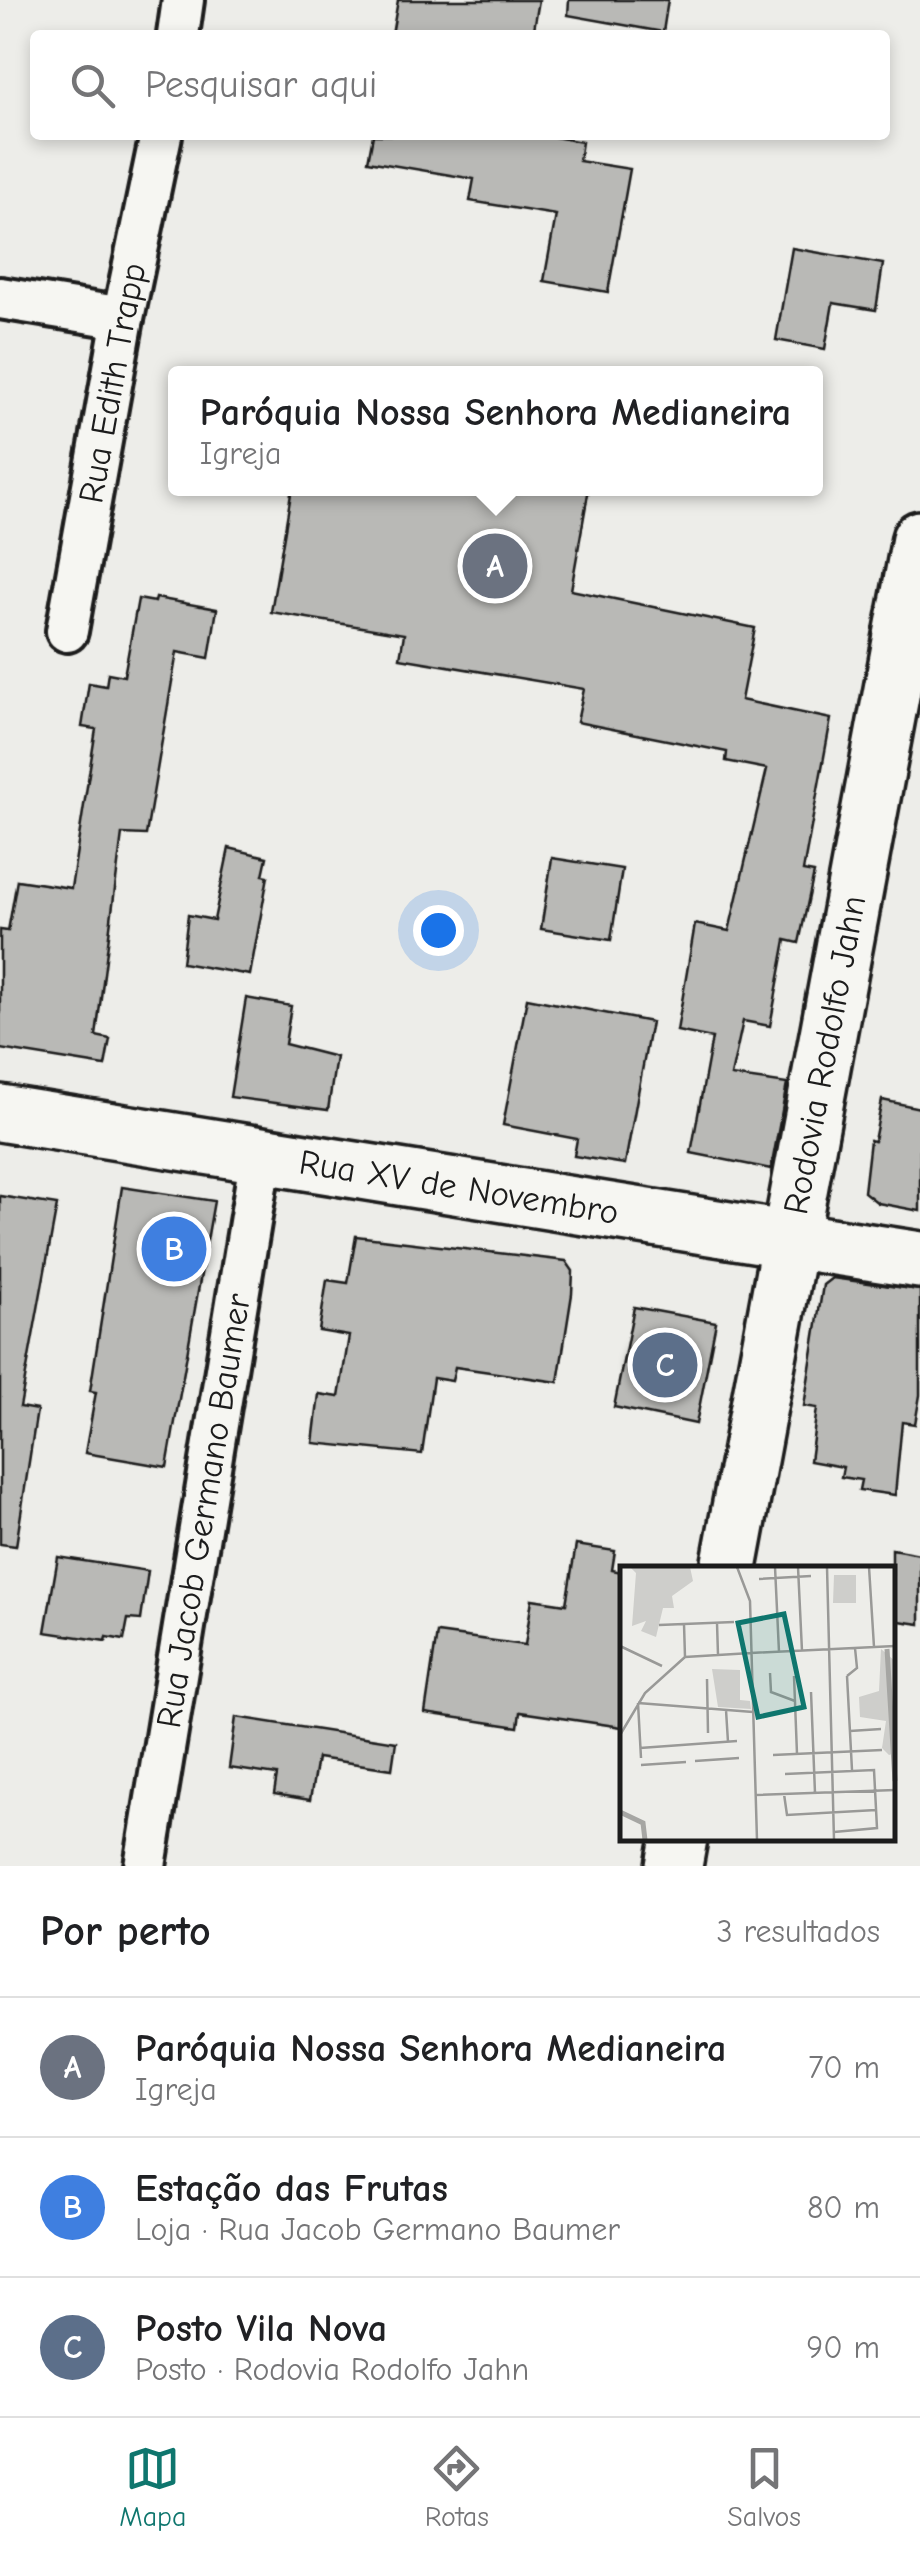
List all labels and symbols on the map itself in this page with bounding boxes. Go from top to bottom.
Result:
street label: Rua Edith Trapp [70,259,155,506]
pin: A [462,528,528,604]
street label: Rodovia Rodolfo Jahn [775,892,874,1218]
your location [413,905,464,956]
street label: Rua XV de Novembro [296,1141,622,1233]
pin: B [142,1212,206,1286]
street label: Rua Jacob Germano Baumer [148,1290,259,1731]
pin: C [632,1328,698,1402]
inset map [620,1566,895,1841]

